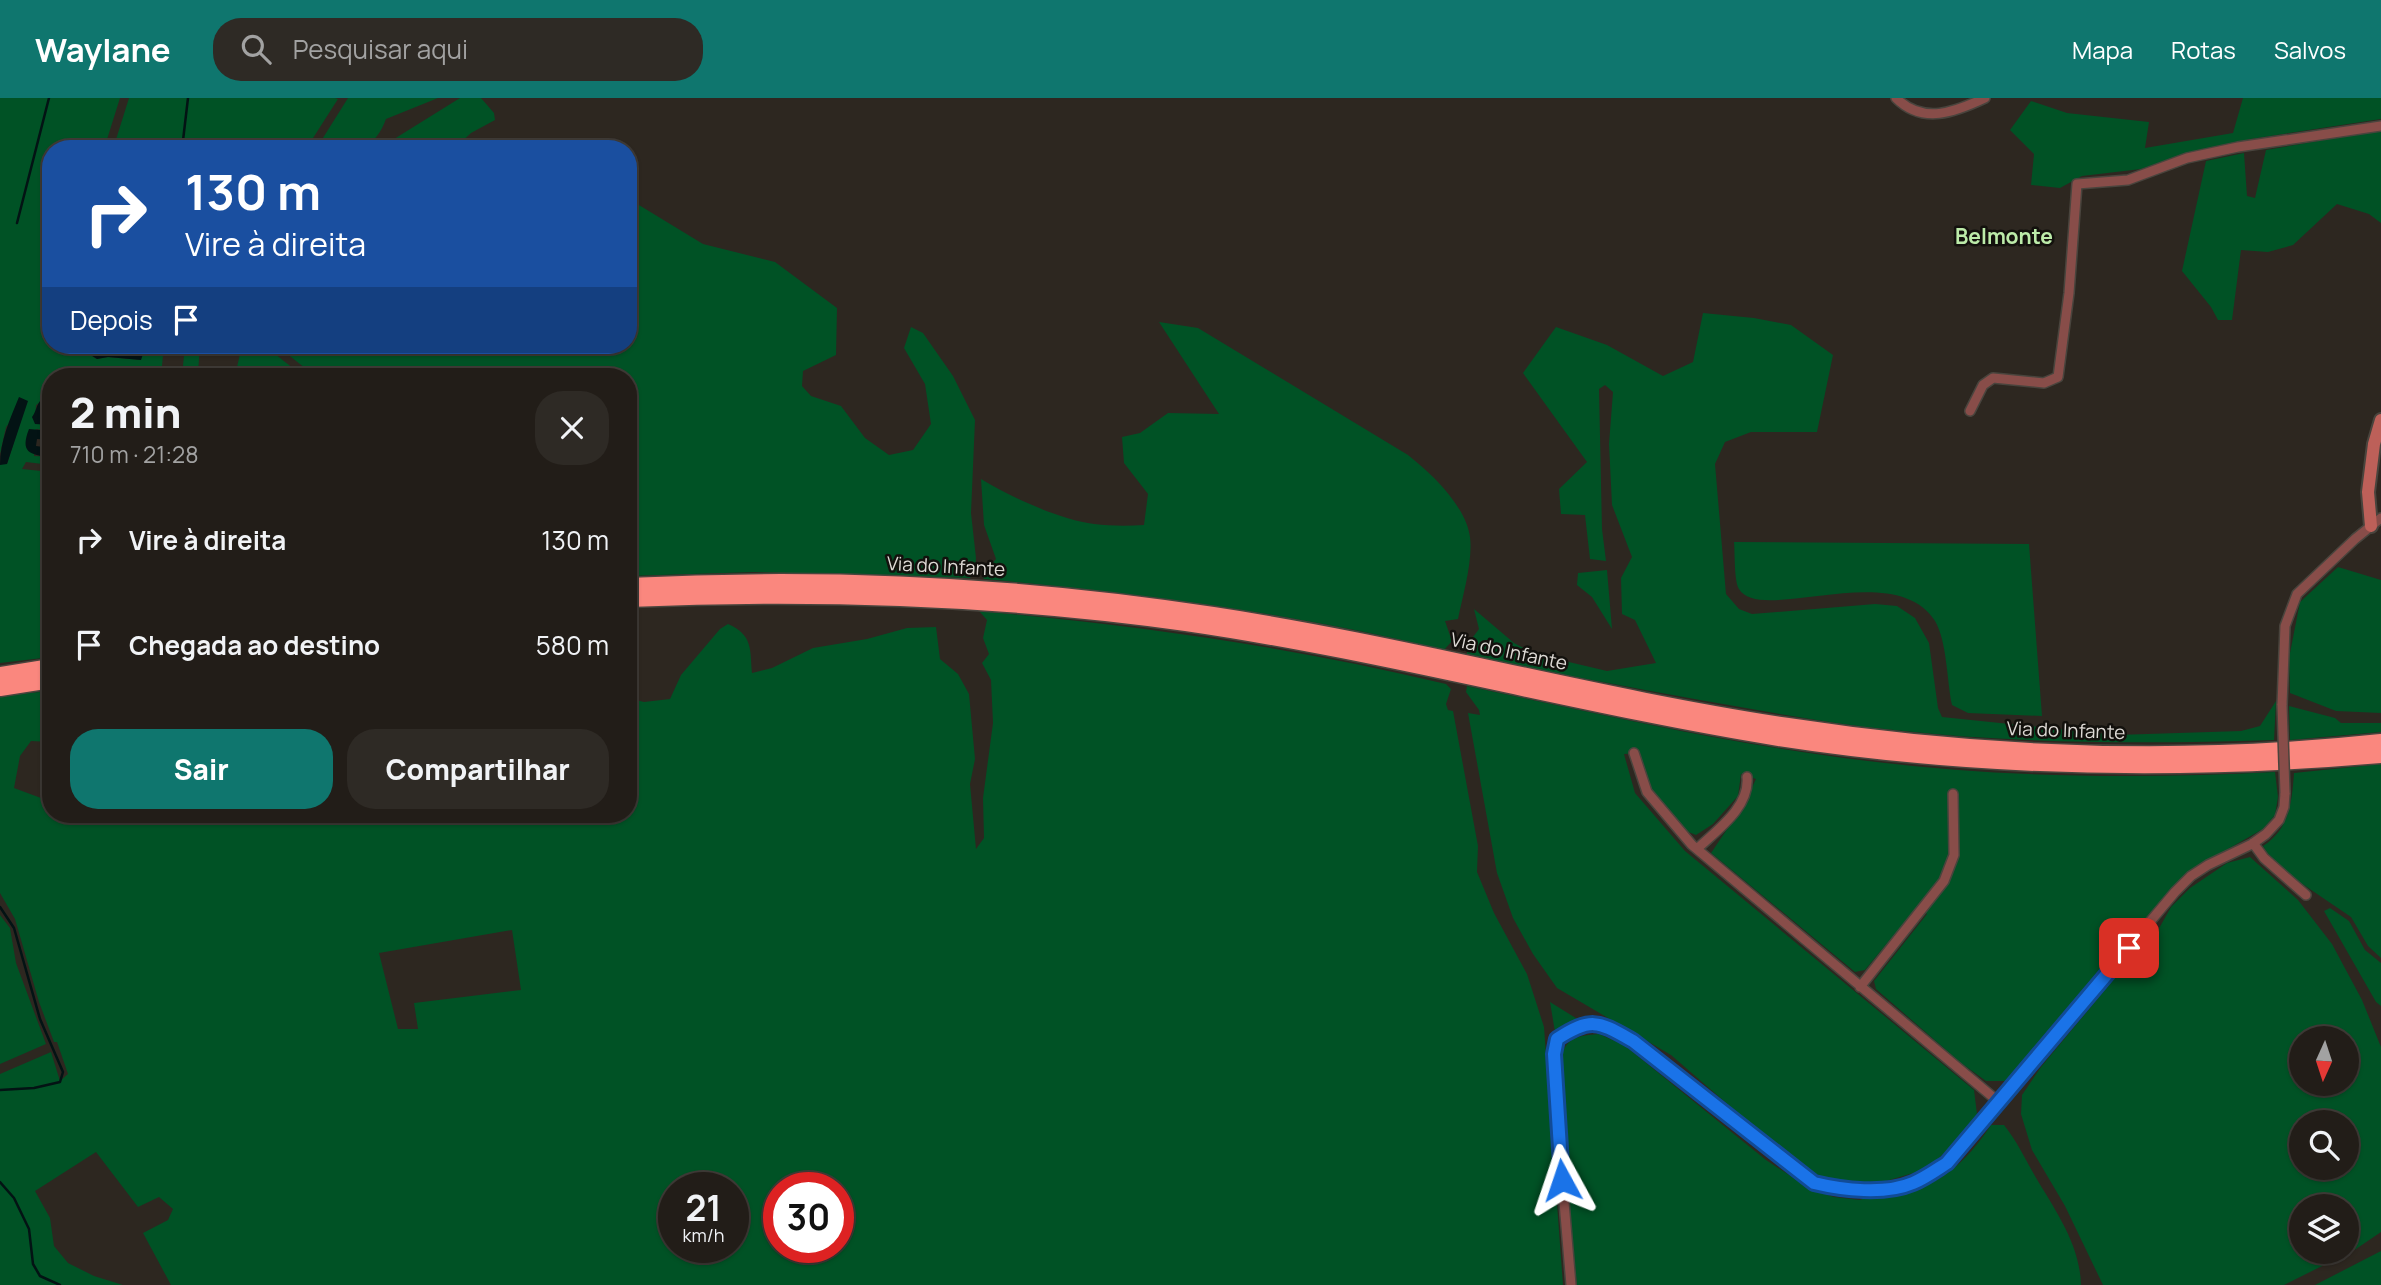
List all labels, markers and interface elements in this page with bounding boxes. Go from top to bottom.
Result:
search box [213,18,703,81]
text: Waylane [35,27,171,72]
icon: search [237,30,275,68]
text: Pesquisar aqui [293,31,468,67]
text: Mapa [2072,33,2133,66]
text: Rotas [2171,33,2236,66]
text: Salvos [2274,33,2346,66]
text: 130 m [185,158,321,225]
icon: right [70,168,161,259]
text: Vire à direita [185,222,366,266]
district label: Belmonte [1955,222,2053,250]
icon: arrive [167,301,205,339]
text: Depois [70,302,153,338]
text: 2 min [70,383,181,441]
button: close [535,391,609,465]
text: 710 m · 21:28 [70,438,198,470]
icon: right [70,521,108,559]
text: Vire à direita [129,522,286,558]
text: 130 m [541,522,609,558]
street label: Via do Infante [886,550,1006,582]
icon: arrive [70,626,108,664]
street label: Via do Infante [1448,626,1570,676]
text: Chegada ao destino [129,627,380,663]
text: 580 m [536,627,609,663]
street label: Via do Infante [2006,715,2126,745]
button: Sair [70,729,333,809]
button: Compartilhar [347,729,609,809]
pin [2099,918,2159,978]
icon: arrive [2110,929,2148,967]
north arrow [2289,1026,2359,1096]
map controls [2289,1026,2359,1264]
button: search [2289,1110,2359,1180]
position arrow [1525,1143,1599,1217]
speed limit sign: 30 [763,1172,854,1263]
text: 21 [685,1184,722,1232]
button: layers [2289,1194,2359,1264]
text: km/h [683,1223,724,1247]

